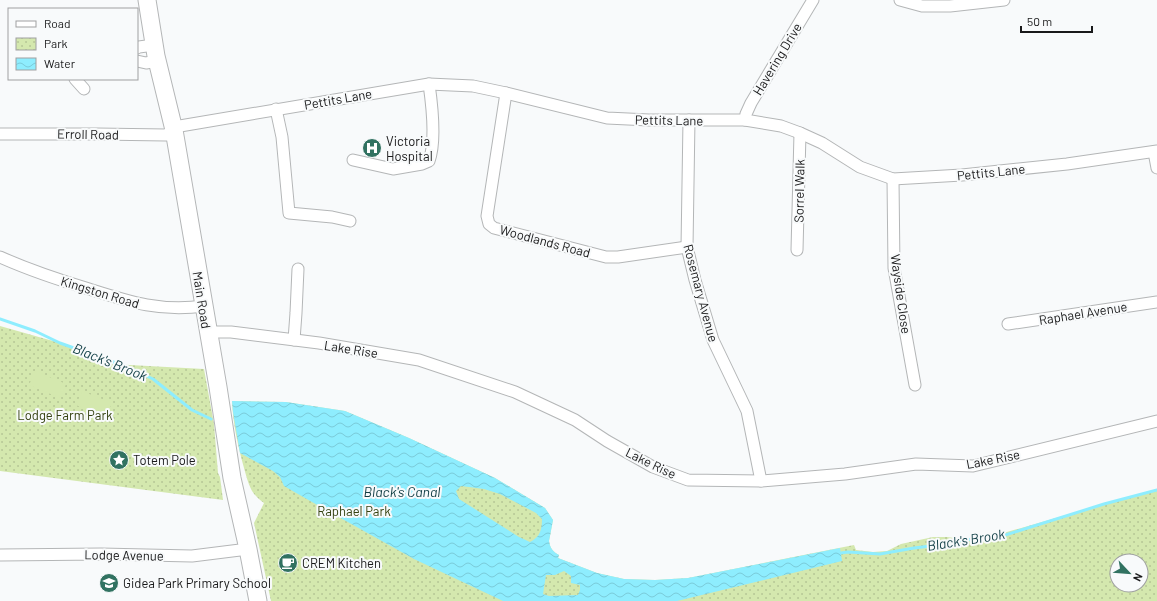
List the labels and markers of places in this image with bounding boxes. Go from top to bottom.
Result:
place label: Victoria Hospital [386,133,433,164]
hospital icon: Victoria Hospital [361,137,383,159]
place icon: Totem Pole [108,449,130,471]
place label: Totem Pole [133,452,196,468]
cafe icon: CREM Kitchen [277,552,299,574]
place label: CREM Kitchen [302,555,381,571]
school or university icon: Gidea Park Primary School [98,572,120,594]
place label: Gidea Park Primary School [123,575,271,591]

